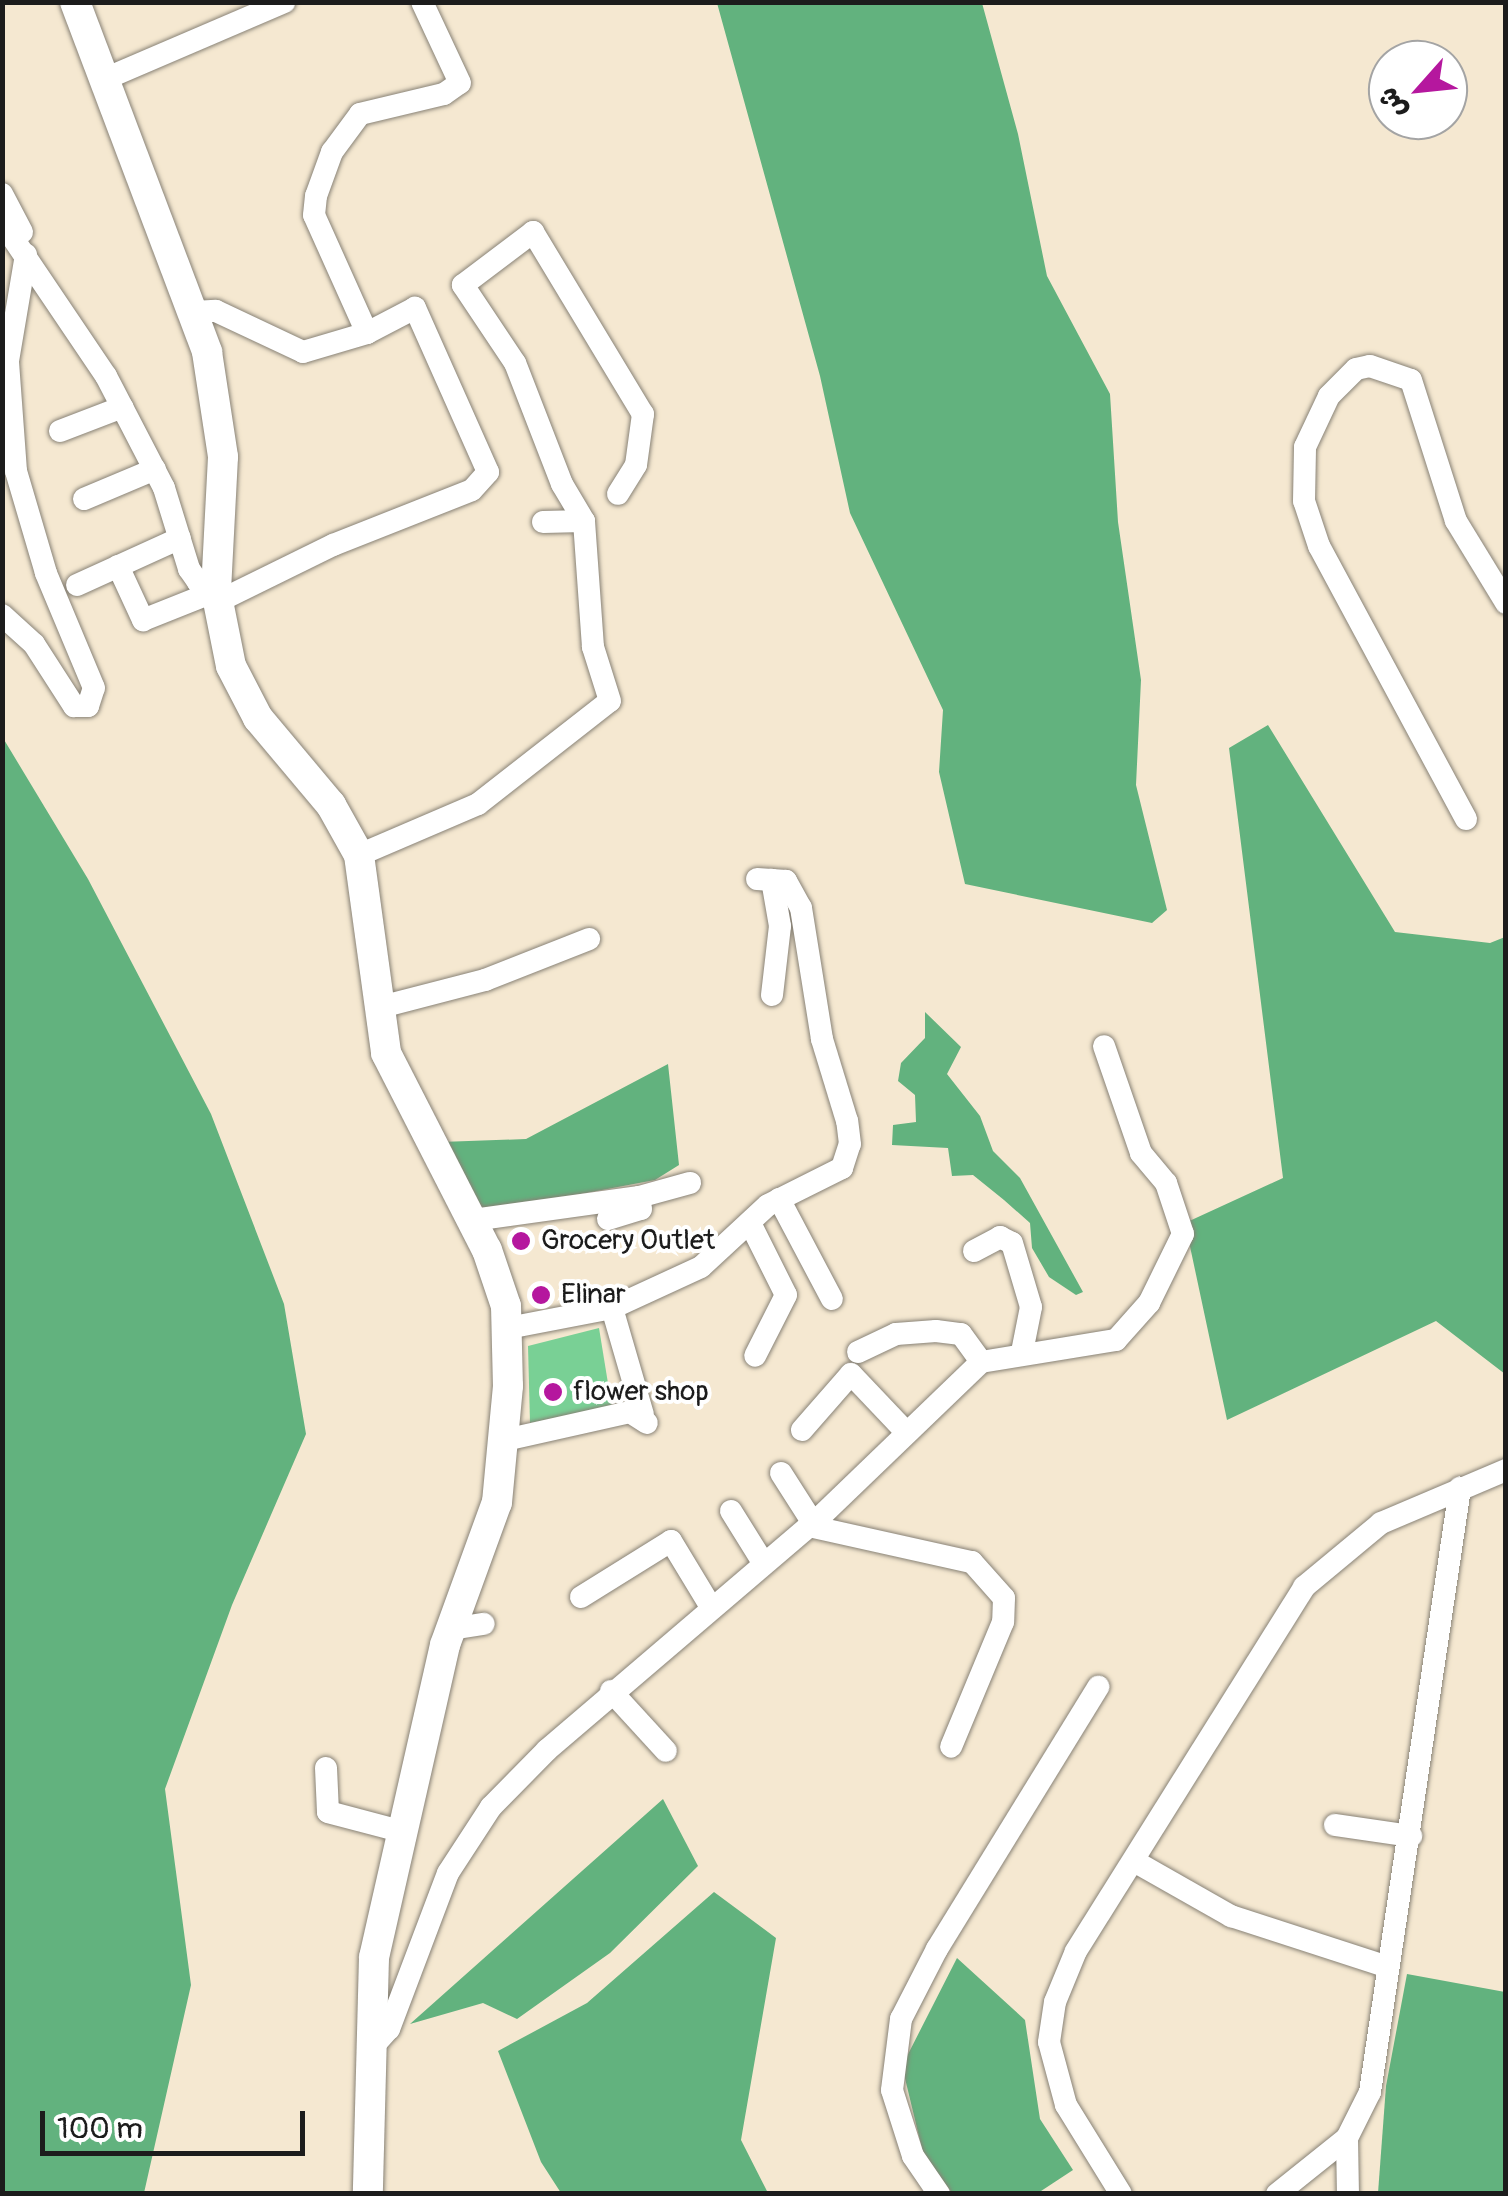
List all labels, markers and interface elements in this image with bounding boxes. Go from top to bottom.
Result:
north arrow [1368,40,1468,140]
text: ش [1370,81,1415,125]
place label: Grocery Outlet [541,1224,715,1258]
marker: Grocery Outlet [510,1230,532,1252]
place label: Elinar [561,1278,626,1312]
marker: Elinar [530,1284,552,1306]
place label: flower shop [573,1375,709,1409]
marker: flower shop [542,1381,564,1403]
scale bar [45,2091,310,2153]
text: 100 m [57,2110,143,2147]

